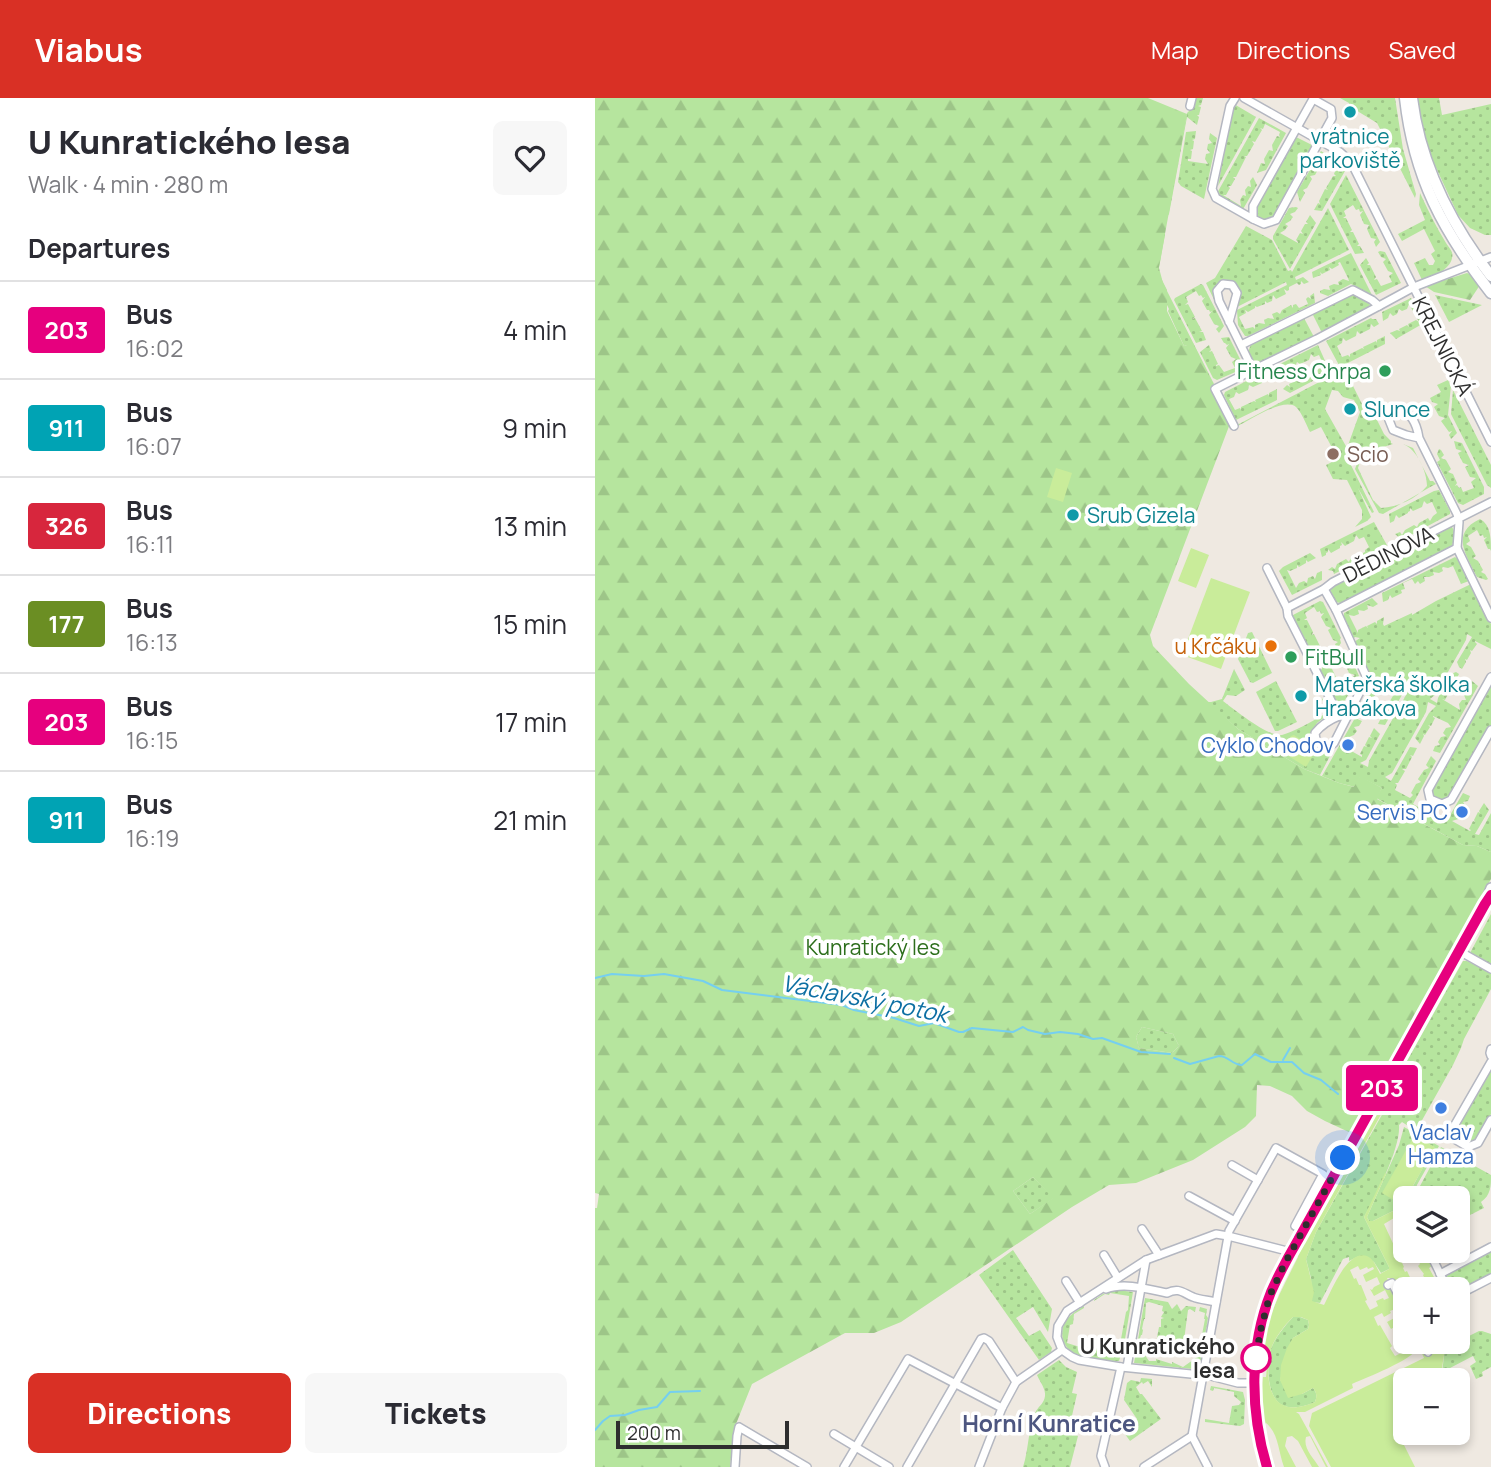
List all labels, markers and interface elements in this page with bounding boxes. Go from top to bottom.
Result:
text: Viabus [35,27,143,72]
text: Map [1151,33,1199,66]
text: Directions [1237,33,1350,66]
text: Saved [1388,33,1456,66]
marker: vrátnice parkoviště [1342,104,1358,120]
text: U Kunratického lesa [28,119,351,164]
button: heart [493,121,567,195]
place label: vrátnice parkoviště [1299,122,1401,174]
text: Walk · 4 min · 280 m [28,168,228,200]
text: Departures [28,230,170,266]
street label: KREJNICKÁ [1406,292,1480,400]
text: Bus [126,296,173,332]
text: 4 min [503,312,567,348]
text: 203 [44,313,89,346]
text: 16:02 [126,332,183,364]
place label: Fitness Chrpa [1237,357,1371,385]
marker: Fitness Chrpa [1377,363,1393,379]
text: Bus [126,394,173,430]
place label: Slunce [1364,395,1430,423]
marker: Slunce [1342,401,1358,417]
text: 9 min [502,410,567,446]
text: 911 [49,411,84,444]
text: 16:07 [126,430,182,462]
place label: Scio [1347,440,1389,468]
marker: Scio [1325,446,1341,462]
text: Bus [126,492,173,528]
place label: Srub Gizela [1087,501,1195,529]
marker: Srub Gizela [1065,507,1081,523]
text: 13 min [494,508,567,544]
text: 326 [45,509,88,542]
street label: DĚDINOVA [1338,519,1438,589]
text: 16:11 [126,528,174,560]
text: Bus [126,590,173,626]
text: 15 min [493,606,567,642]
text: 177 [48,607,85,640]
text: 16:13 [126,626,178,658]
place label: u Krčáku [1174,632,1257,660]
marker: u Krčáku [1263,638,1279,654]
place label: FitBull [1305,643,1364,671]
marker: FitBull [1283,649,1299,665]
place label: Mateřská školka Hrabákova [1315,670,1470,722]
text: Bus [126,688,173,724]
marker: Mateřská školka Hrabákova [1293,688,1309,704]
text: 17 min [495,704,567,740]
text: 203 [44,705,89,738]
text: 16:15 [126,724,178,756]
place label: Cyklo Chodov [1201,731,1334,759]
marker: Cyklo Chodov [1340,737,1356,753]
text: Bus [126,786,173,822]
place label: Servis PC [1357,798,1448,826]
text: 21 min [493,802,567,838]
text: 911 [49,803,84,836]
marker: Servis PC [1454,804,1470,820]
text: 16:19 [126,822,179,854]
park label: Kunratický les [806,933,940,961]
water label: Václavský potok [779,966,954,1030]
line badge: 203 [1342,1065,1422,1111]
text: 203 [1360,1071,1404,1104]
marker: Vaclav Hamza [1433,1100,1449,1116]
place label: Vaclav Hamza [1408,1118,1474,1170]
your location [1325,1140,1360,1175]
map controls [1393,1186,1470,1445]
button: layers [1393,1186,1470,1263]
button: + [1393,1277,1470,1354]
place label: U Kunratického lesa [1080,1332,1235,1384]
marker: U Kunratického lesa [1241,1343,1271,1373]
button: − [1393,1368,1470,1445]
button: Directions [28,1373,291,1453]
button: Tickets [305,1373,567,1453]
district label: Horní Kunratice [962,1407,1136,1439]
scale bar [616,1418,789,1450]
text: 200 m [627,1420,681,1446]

